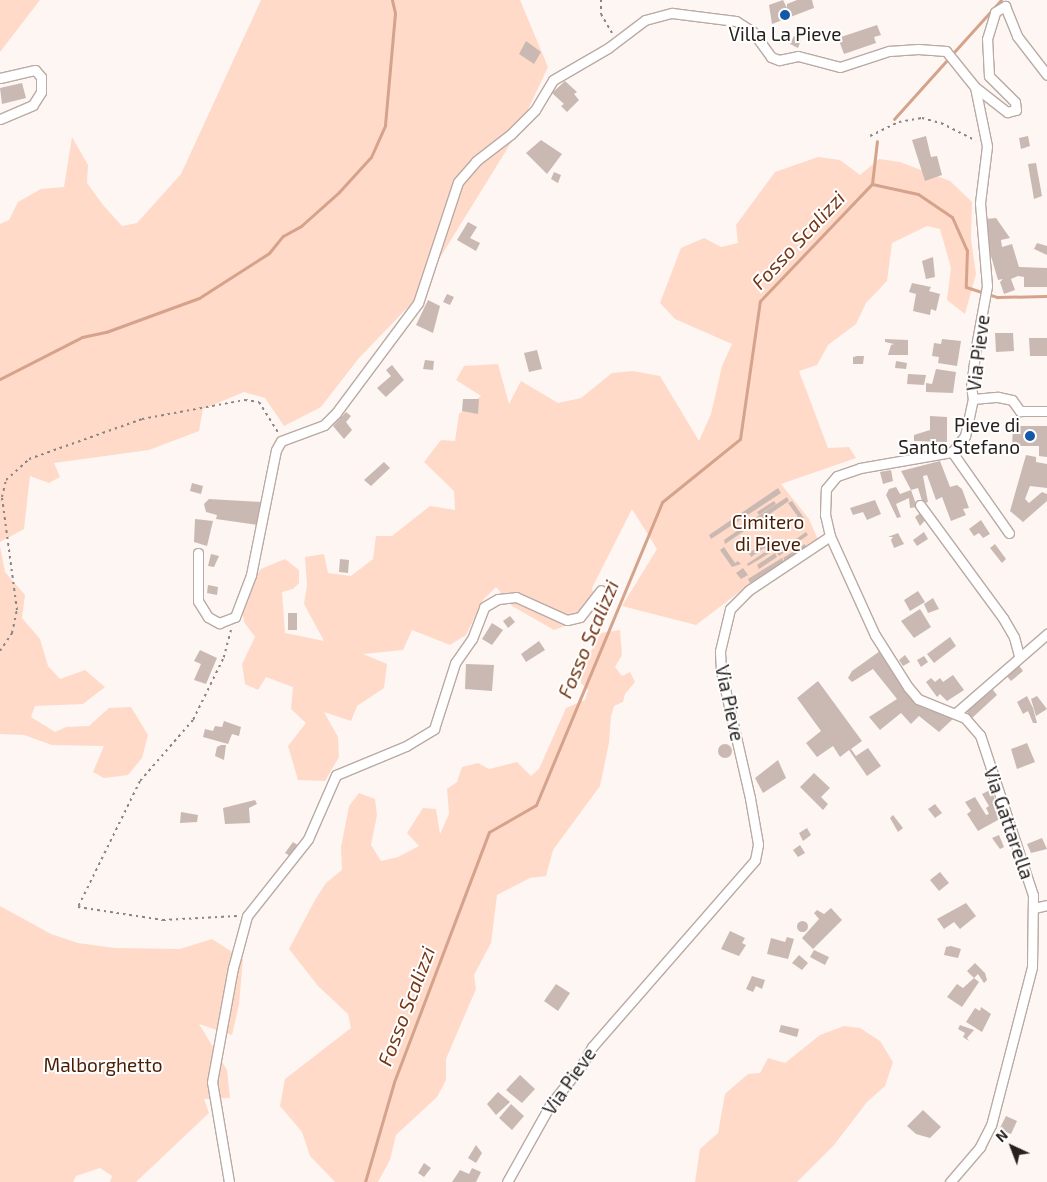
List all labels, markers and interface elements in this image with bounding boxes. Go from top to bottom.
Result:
marker: Villa La Pieve [779,9,791,21]
place label: Villa La Pieve [729,23,841,45]
water label: Fosso Scalizzi [746,186,850,294]
street label: Via Pieve [962,313,994,393]
place label: Pieve di Santo Stefano [898,414,1020,458]
marker: Pieve di Santo Stefano [1024,430,1036,442]
park label: Cimitero di Pieve [732,511,804,555]
water label: Fosso Scalizzi [552,576,624,702]
street label: Via Pieve [711,663,749,743]
street label: Via Gattarella [979,764,1039,882]
water label: Fosso Scalizzi [372,943,440,1069]
street label: Via Pieve [538,1043,600,1119]
park label: Malborghetto [43,1054,163,1076]
north arrow [987,1122,1037,1172]
text: N [992,1126,1011,1145]

